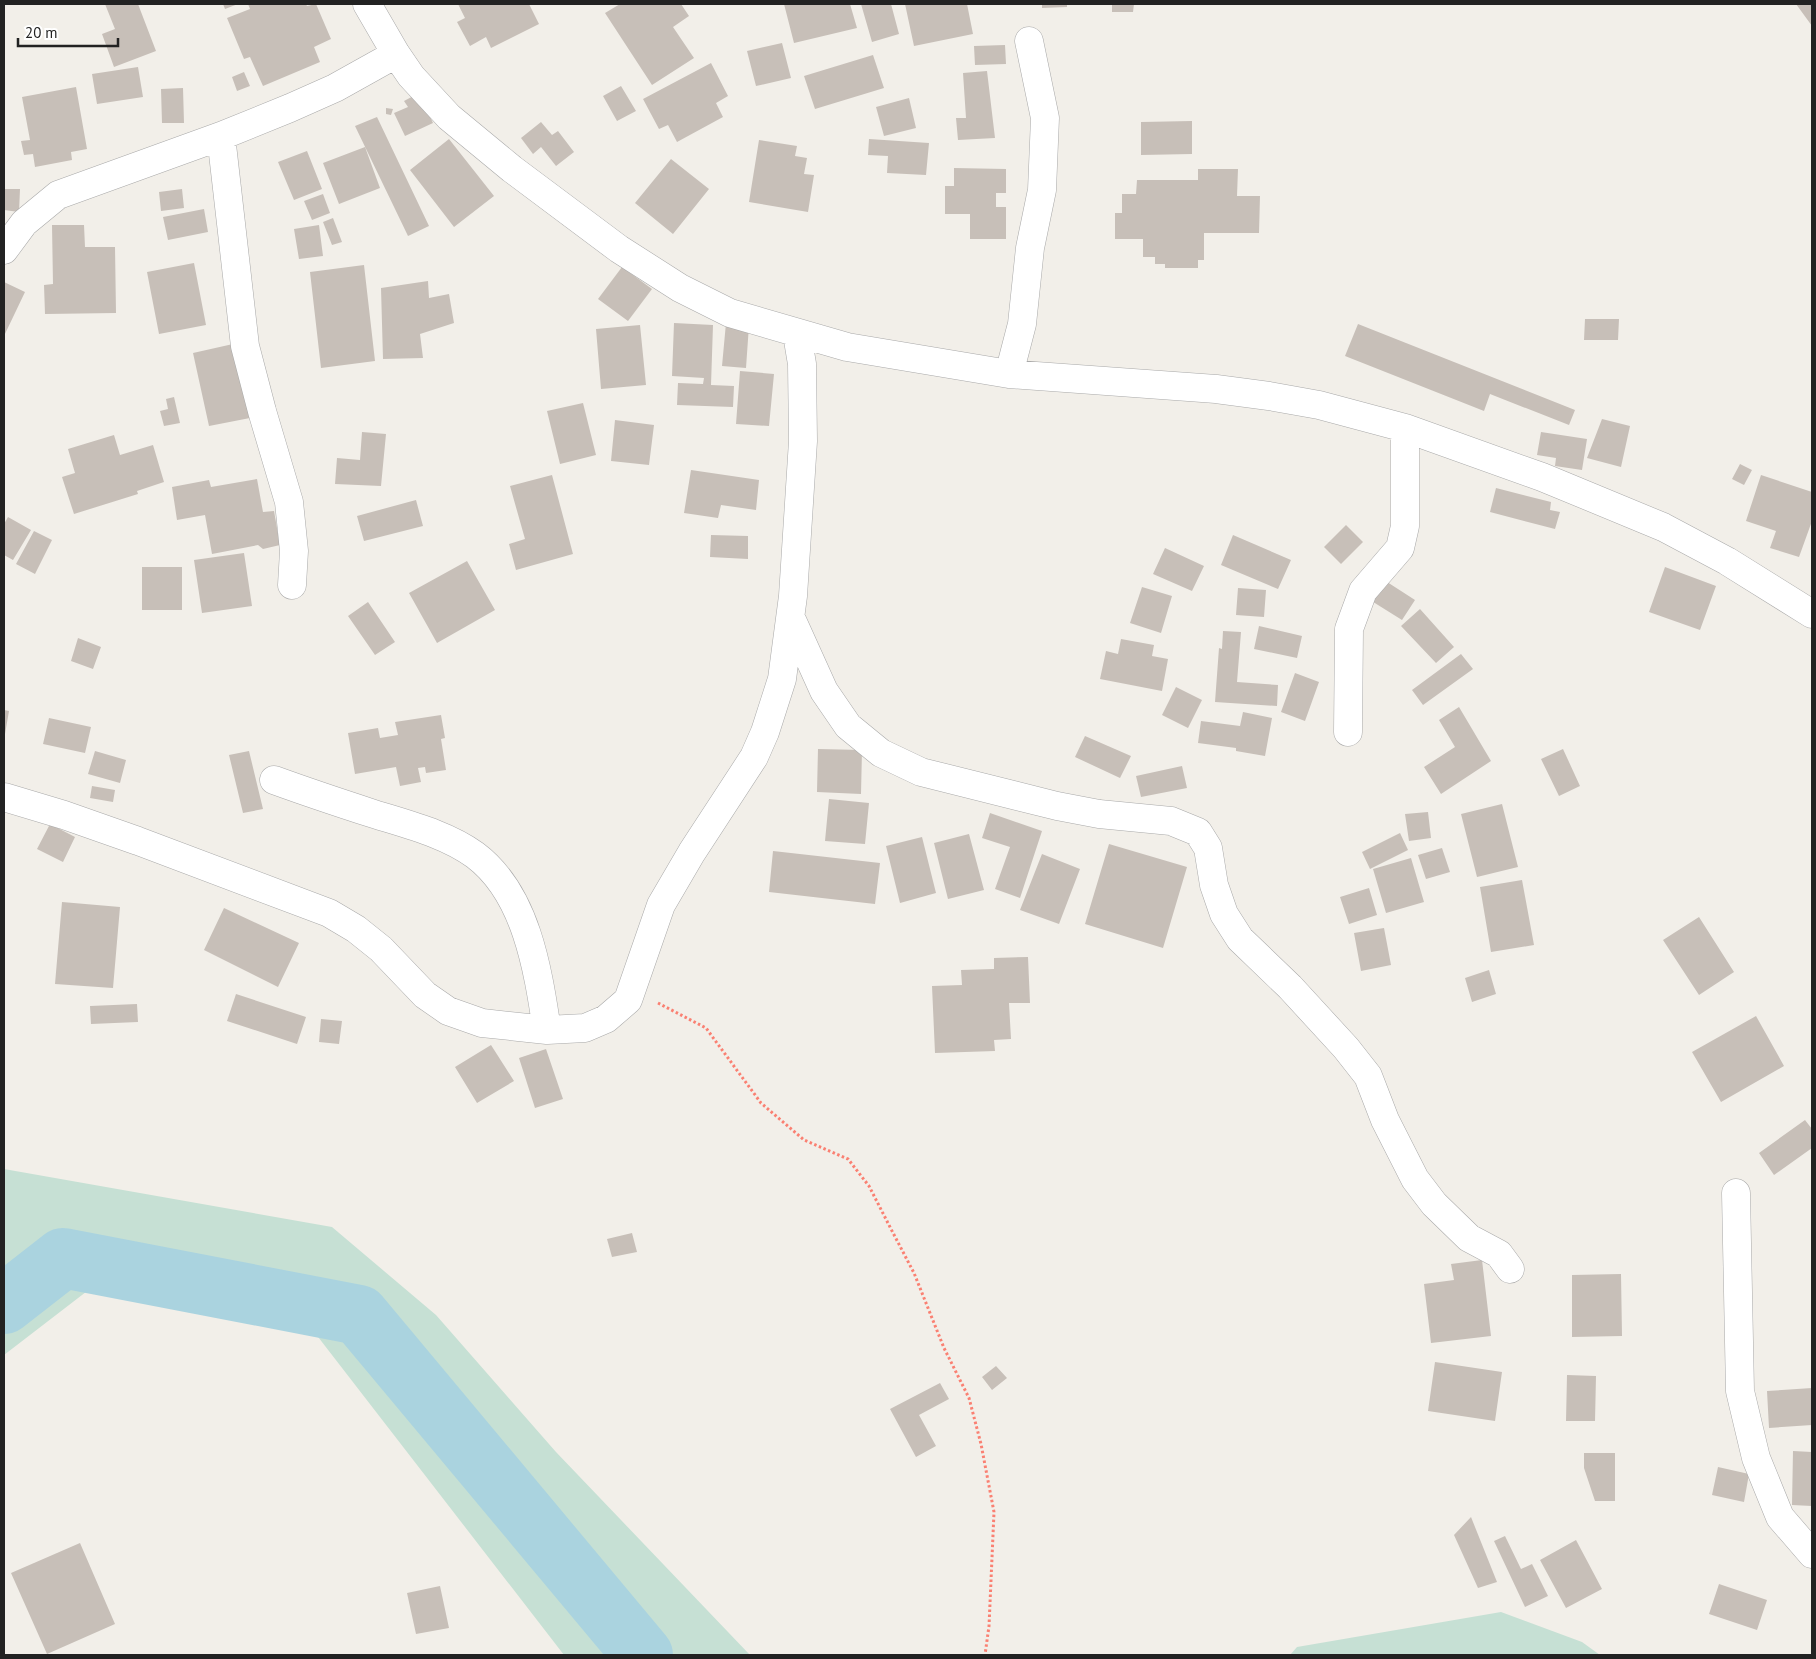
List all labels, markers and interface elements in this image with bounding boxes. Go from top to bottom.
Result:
scale bar [18,15,118,47]
text: 20 m [25,23,58,42]

